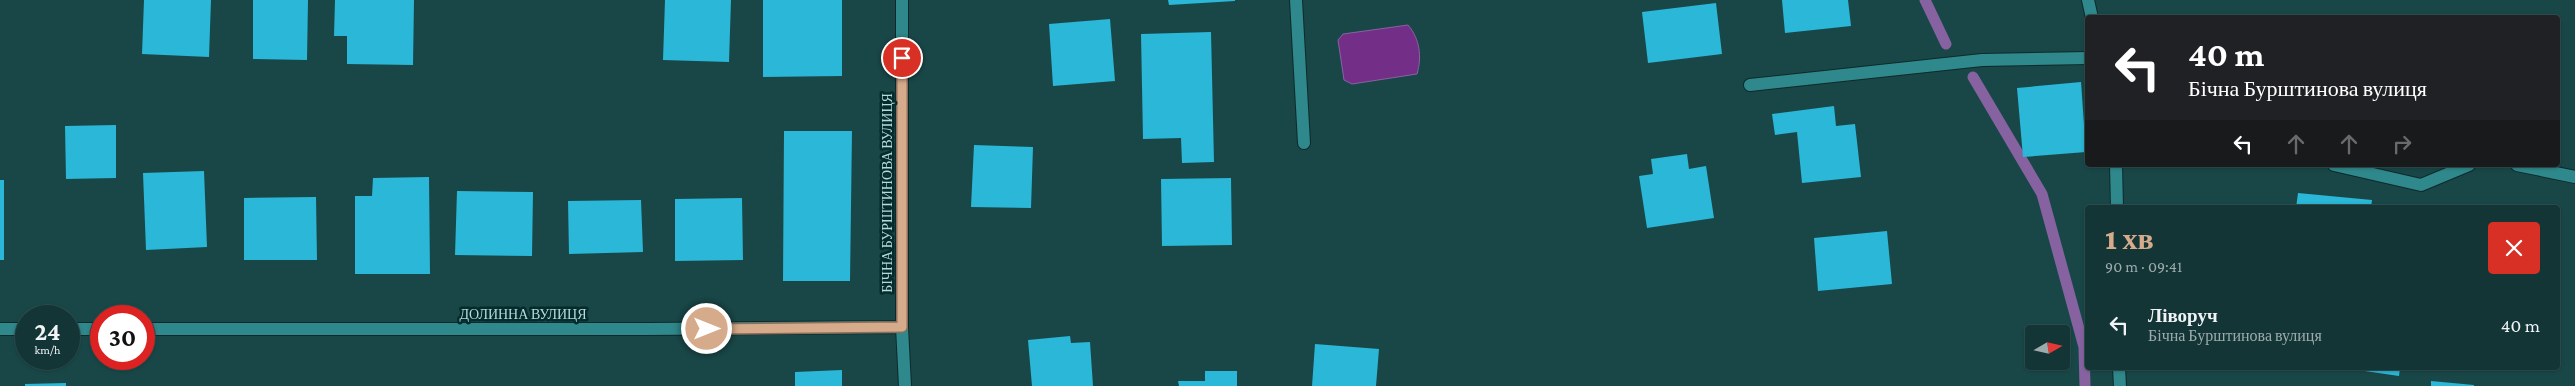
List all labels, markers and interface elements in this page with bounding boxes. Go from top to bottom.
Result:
icon: left [2105,35,2170,100]
text: 40 m [2188,35,2265,74]
pin [881,37,923,79]
icon: arrive [888,44,916,72]
text: Бічна Бурштинова вулиця [2188,76,2427,101]
street label: БІЧНА БУРШТИНОВА ВУЛИЦЯ [879,93,895,293]
icon: left [2229,130,2257,158]
icon: ahead [2282,130,2310,158]
icon: ahead [2335,130,2363,158]
icon: right [2388,130,2416,158]
text: 1 хв [2105,222,2154,255]
button: close [2488,222,2540,274]
text: 90 m · 09:41 [2105,258,2182,275]
position arrow [680,302,732,354]
speed limit sign: 30 [90,305,155,370]
text: Ліворуч [2148,305,2218,326]
street label: ДОЛИННА ВУЛИЦЯ [459,306,587,322]
icon: left [2105,311,2133,339]
text: 40 m [2501,315,2540,336]
text: 24 [34,318,61,345]
north arrow [2025,325,2070,370]
map controls [2025,325,2070,370]
text: Бічна Бурштинова вулиця [2148,327,2322,344]
text: km/h [35,343,60,357]

